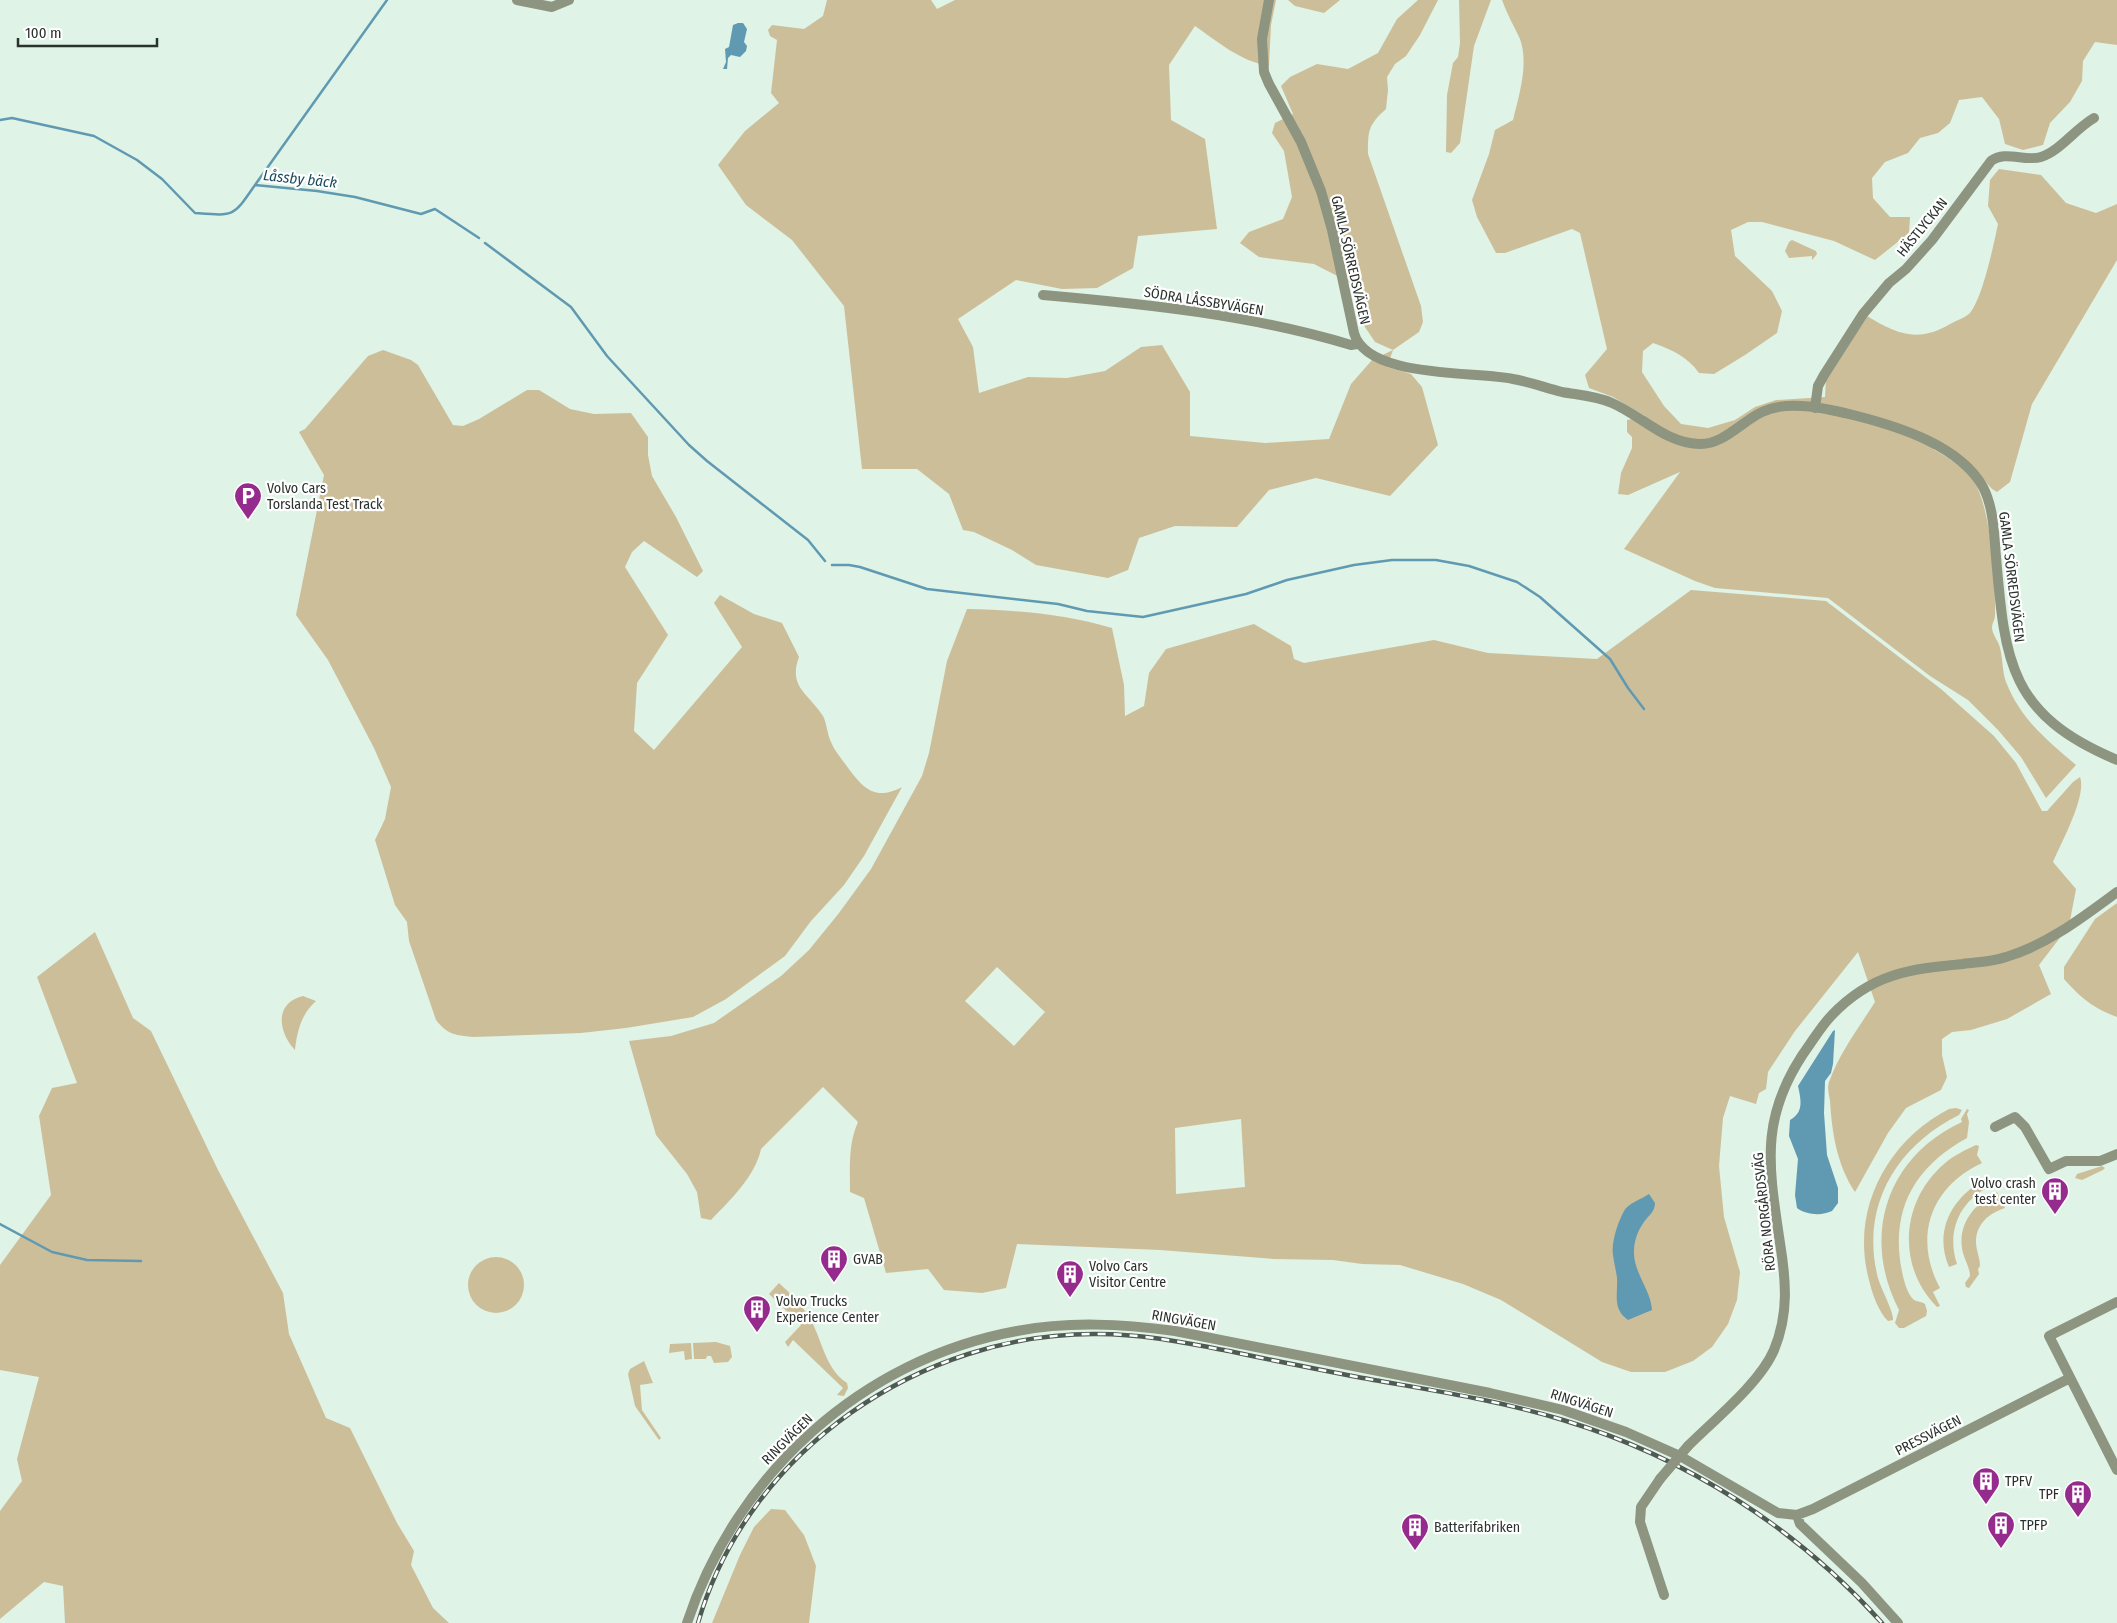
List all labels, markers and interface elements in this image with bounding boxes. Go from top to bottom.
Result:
scale bar [18,15,156,47]
text: 100 m [25,24,62,42]
water label: Låssby bäck [262,166,338,192]
street label: GAMLA SÖRREDSVÄGEN [1327,194,1375,326]
street label: HÄSTLYCKAN [1893,194,1951,260]
street label: SÖDRA LÅSSBYVÄGEN [1143,283,1265,319]
place label: Volvo Cars Torslanda Test Track [267,480,383,513]
parking icon: Volvo Cars Torslanda Test Track [233,481,263,520]
street label: GAMLA SÖRREDSVÄGEN [1995,510,2029,644]
street label: RÖRA NORGÅRDSVÄG [1749,1152,1779,1272]
place label: Volvo crash test center [1971,1175,2036,1208]
building icon: Volvo crash test center [2040,1176,2070,1215]
building icon: GVAB [819,1244,849,1283]
place label: GVAB [853,1251,883,1268]
place label: Volvo Cars Visitor Centre [1089,1258,1166,1291]
building icon: Volvo Cars Visitor Centre [1055,1259,1085,1298]
place label: Volvo Trucks Experience Center [776,1293,879,1326]
building icon: Volvo Trucks Experience Center [742,1294,772,1333]
street label: RINGVÄGEN [1150,1306,1217,1335]
street label: RINGVÄGEN [1548,1385,1615,1422]
street label: RINGVÄGEN [758,1410,816,1468]
street label: PRESSVÄGEN [1892,1412,1964,1459]
building icon: TPFV [1971,1466,2001,1505]
place label: TPFV [2005,1473,2033,1490]
building icon: TPF [2063,1479,2093,1518]
place label: TPF [2039,1486,2059,1503]
building icon: TPFP [1986,1510,2016,1549]
building icon: Batterifabriken [1400,1512,1430,1551]
place label: TPFP [2020,1517,2047,1534]
place label: Batterifabriken [1434,1519,1520,1536]

